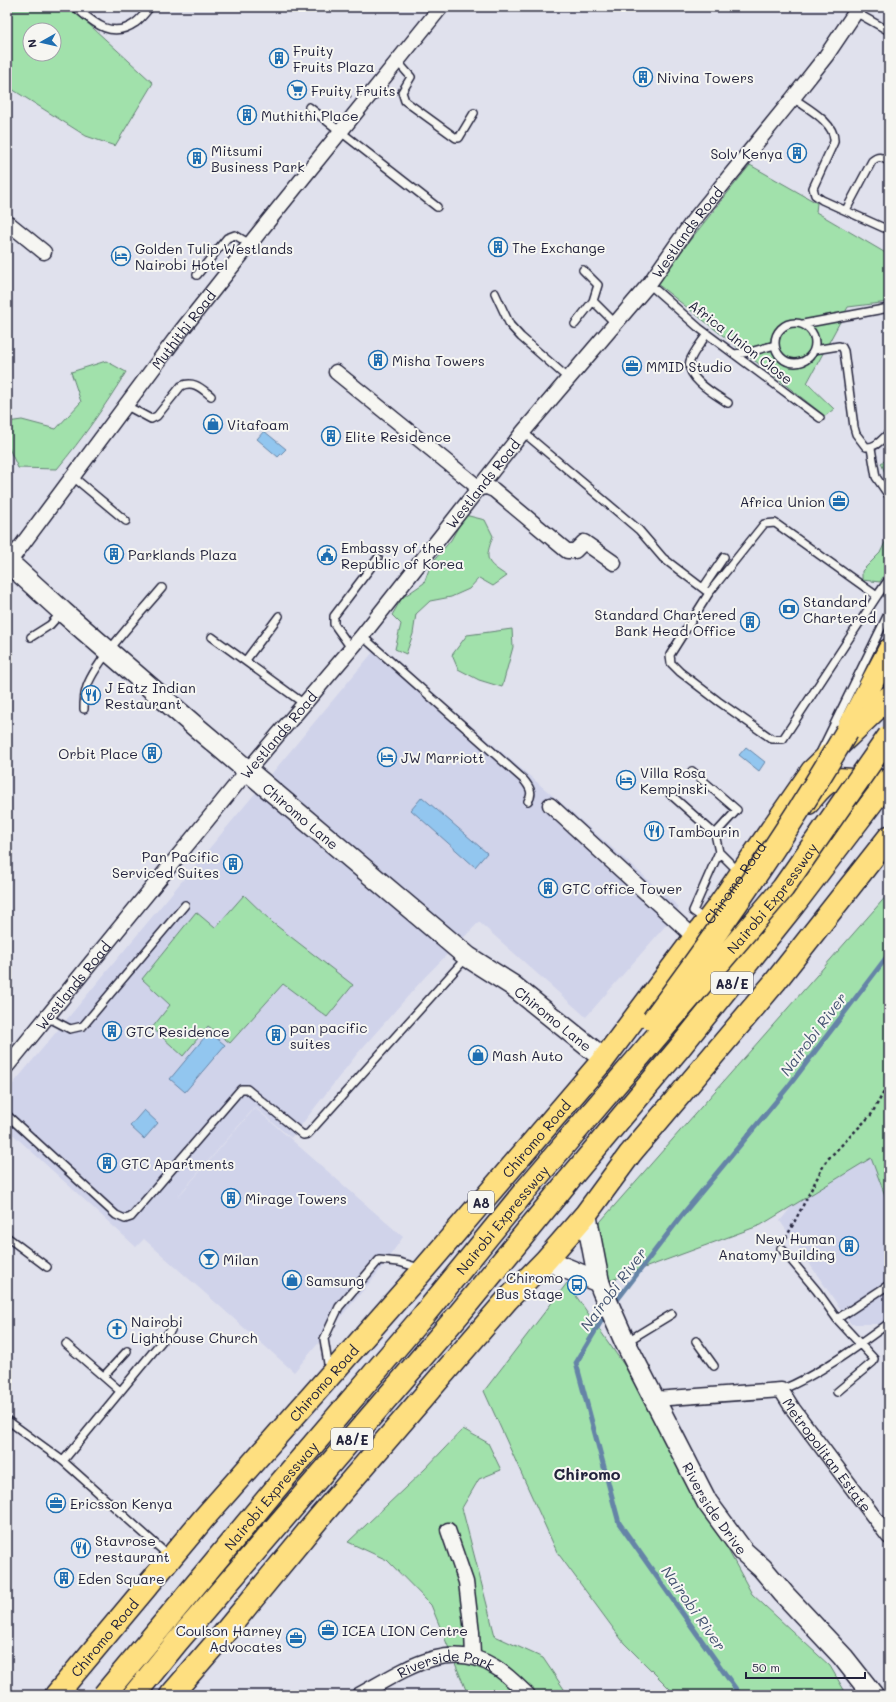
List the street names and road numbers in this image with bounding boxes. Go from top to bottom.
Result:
street label: Westlands Road [647,182,727,282]
street label: Muthithi Road [146,286,219,373]
street label: Africa Union Close [685,295,797,389]
street label: Westlands Road [441,435,524,532]
street label: Westlands Road [235,687,321,782]
street label: Chiromo Lane [259,778,343,853]
street label: Chiromo Road [699,838,770,928]
street label: Nairobi Expressway [722,839,821,957]
street label: Westlands Road [31,937,115,1034]
road number: A8/E [711,972,753,994]
street label: Chiromo Lane [511,981,596,1055]
street label: Chiromo Road [497,1096,575,1181]
street label: Nairobi Expressway [451,1161,553,1278]
road number: A8 [468,1191,494,1213]
street label: Chiromo Road [284,1340,362,1425]
street label: Metropolitan Estate [779,1394,876,1516]
road number: A8/E [331,1428,373,1450]
street label: Nairobi Expressway [219,1437,322,1554]
street label: Riverside Drive [679,1459,752,1558]
street label: Chiromo Road [66,1594,142,1681]
street label: Riverside Park [393,1646,498,1682]

